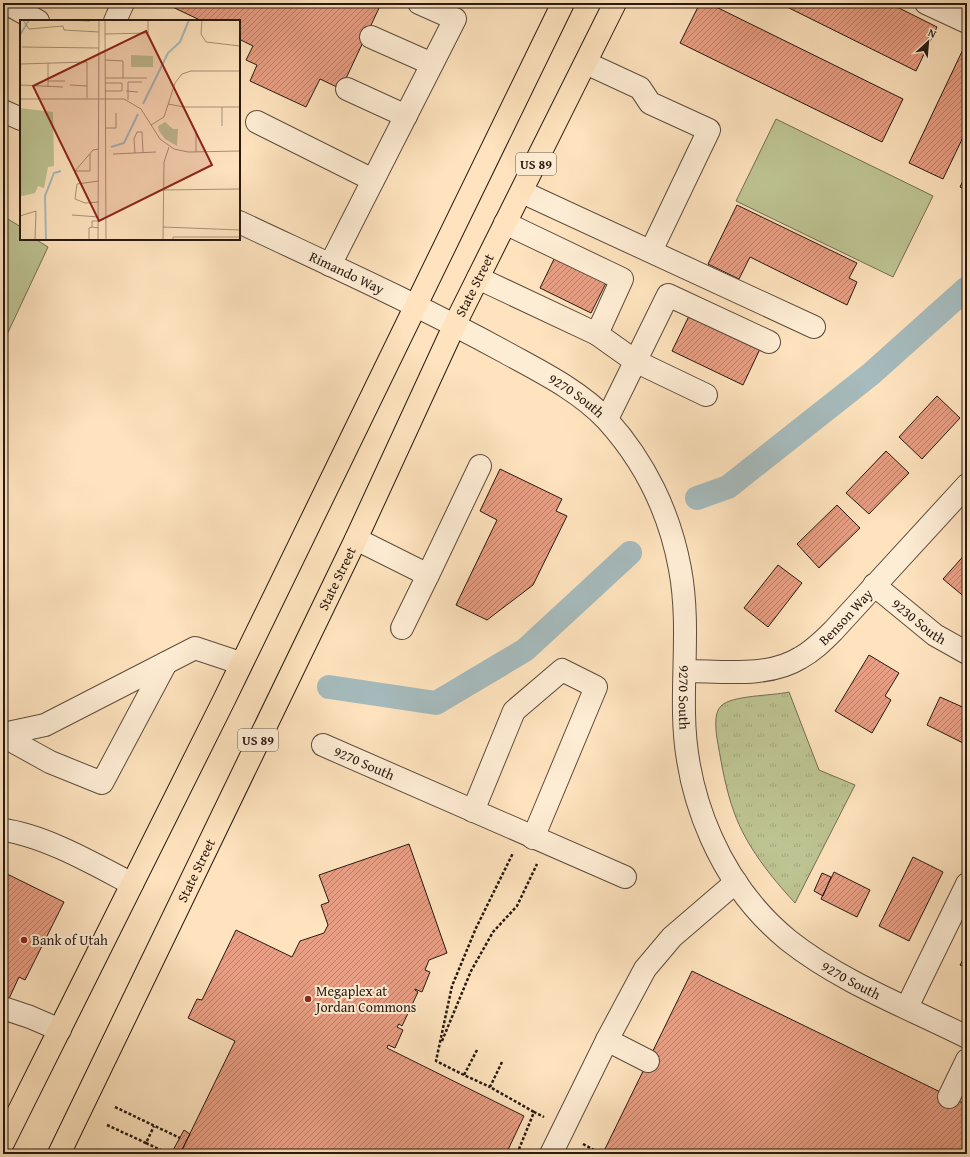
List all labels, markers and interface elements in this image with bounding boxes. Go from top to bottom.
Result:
inset map [20,20,240,240]
north arrow [908,22,948,62]
text: N [926,24,940,42]
road number: US 89 [516,153,556,175]
street label: Rimando Way [306,246,387,299]
street label: State Street [450,250,499,320]
street label: 9270 South [545,368,609,422]
street label: State Street [313,543,361,614]
street label: Benson Way [814,584,877,650]
street label: 9230 South [888,594,950,649]
street label: 9270 South [674,665,695,730]
road number: US 89 [238,729,278,751]
street label: 9270 South [331,741,398,785]
street label: State Street [172,835,220,906]
place label: Bank of Utah [32,930,108,950]
marker: Bank of Utah [19,935,29,945]
street label: 9270 South [818,956,884,1004]
place label: Megaplex at Jordan Commons [314,981,416,1017]
marker: Megaplex at Jordan Commons [303,994,313,1004]

